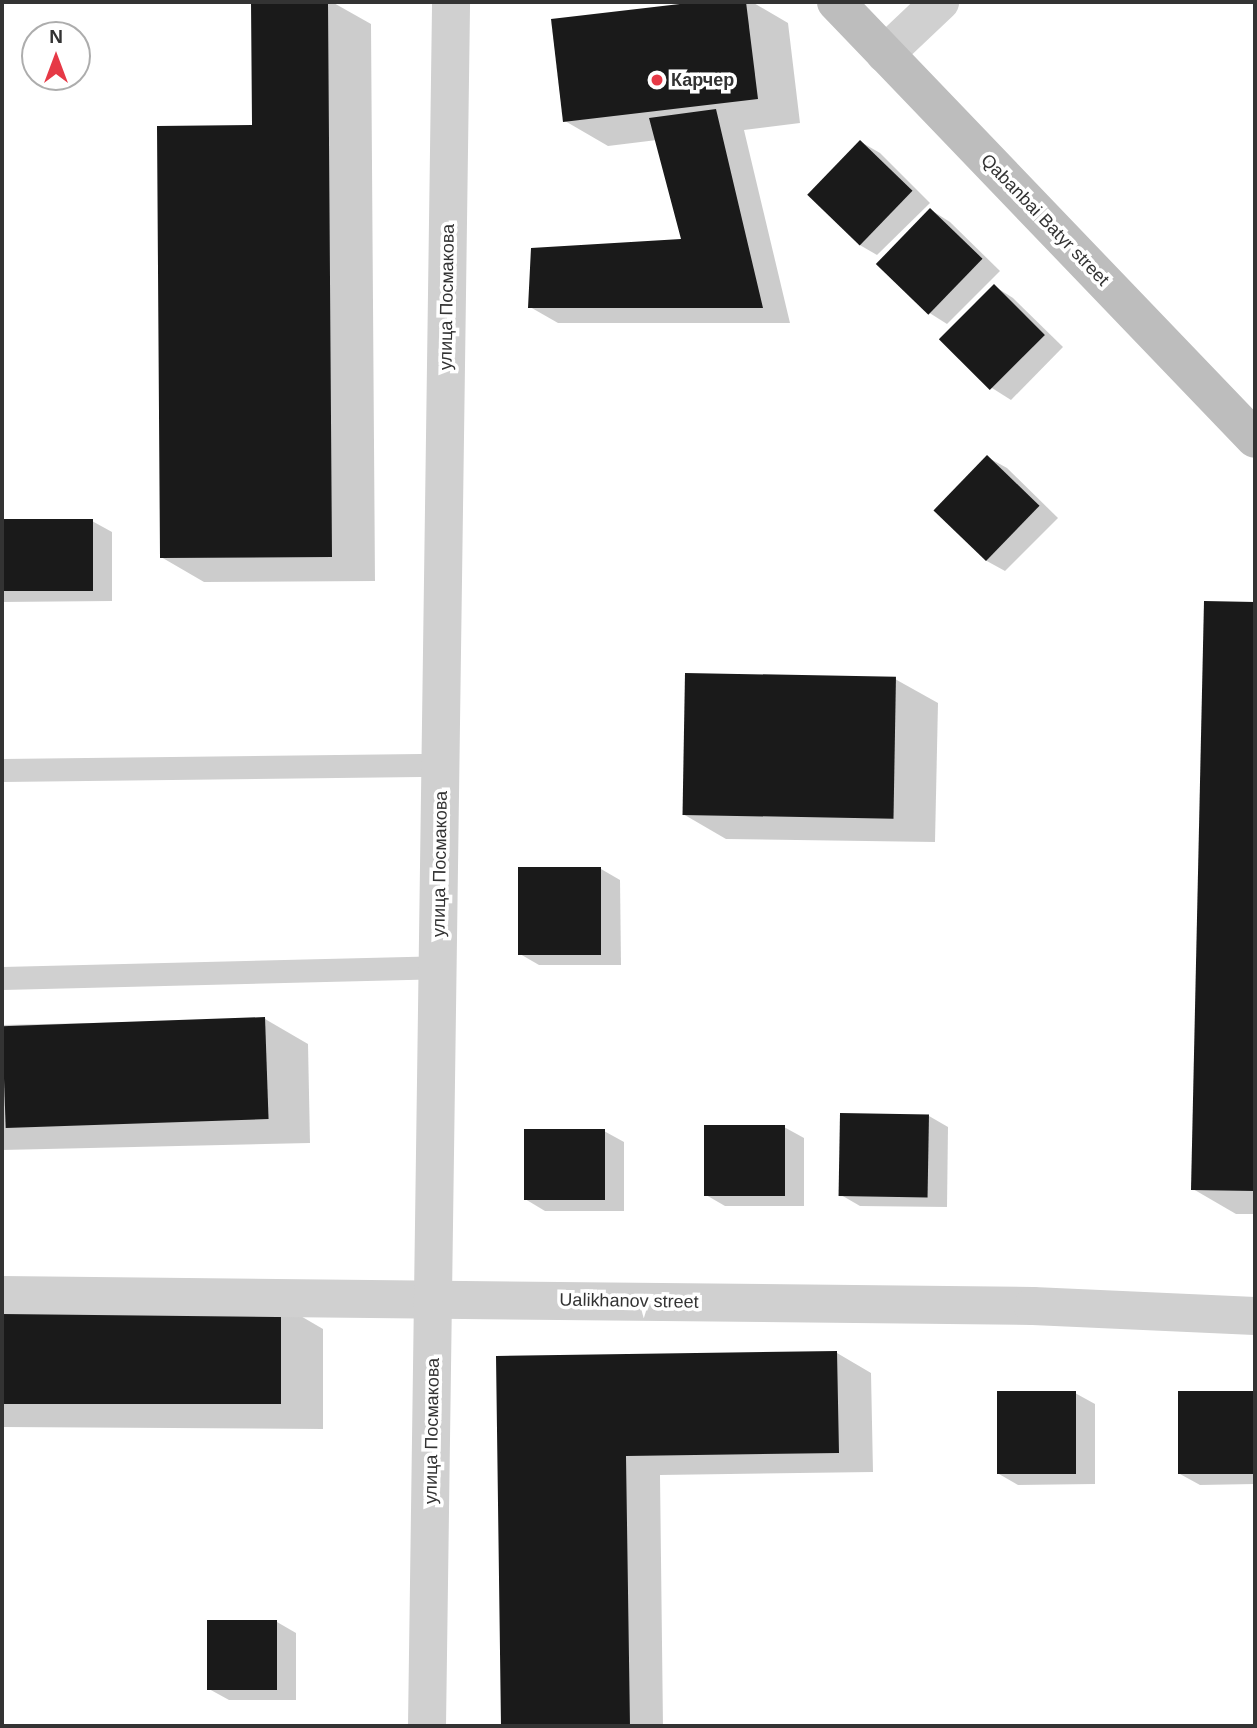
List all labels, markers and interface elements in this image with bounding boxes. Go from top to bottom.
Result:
north arrow [21,21,91,91]
text: N [49,26,63,47]
place label: Карчер [671,69,734,91]
marker: Карчер [649,72,665,88]
street label: Qabanbai Batyr street [976,150,1114,290]
street label: улица Посмакова [435,224,459,370]
street label: улица Посмакова [428,791,452,937]
street label: Ualikhanov street [559,1289,699,1313]
street label: улица Посмакова [420,1358,444,1504]

